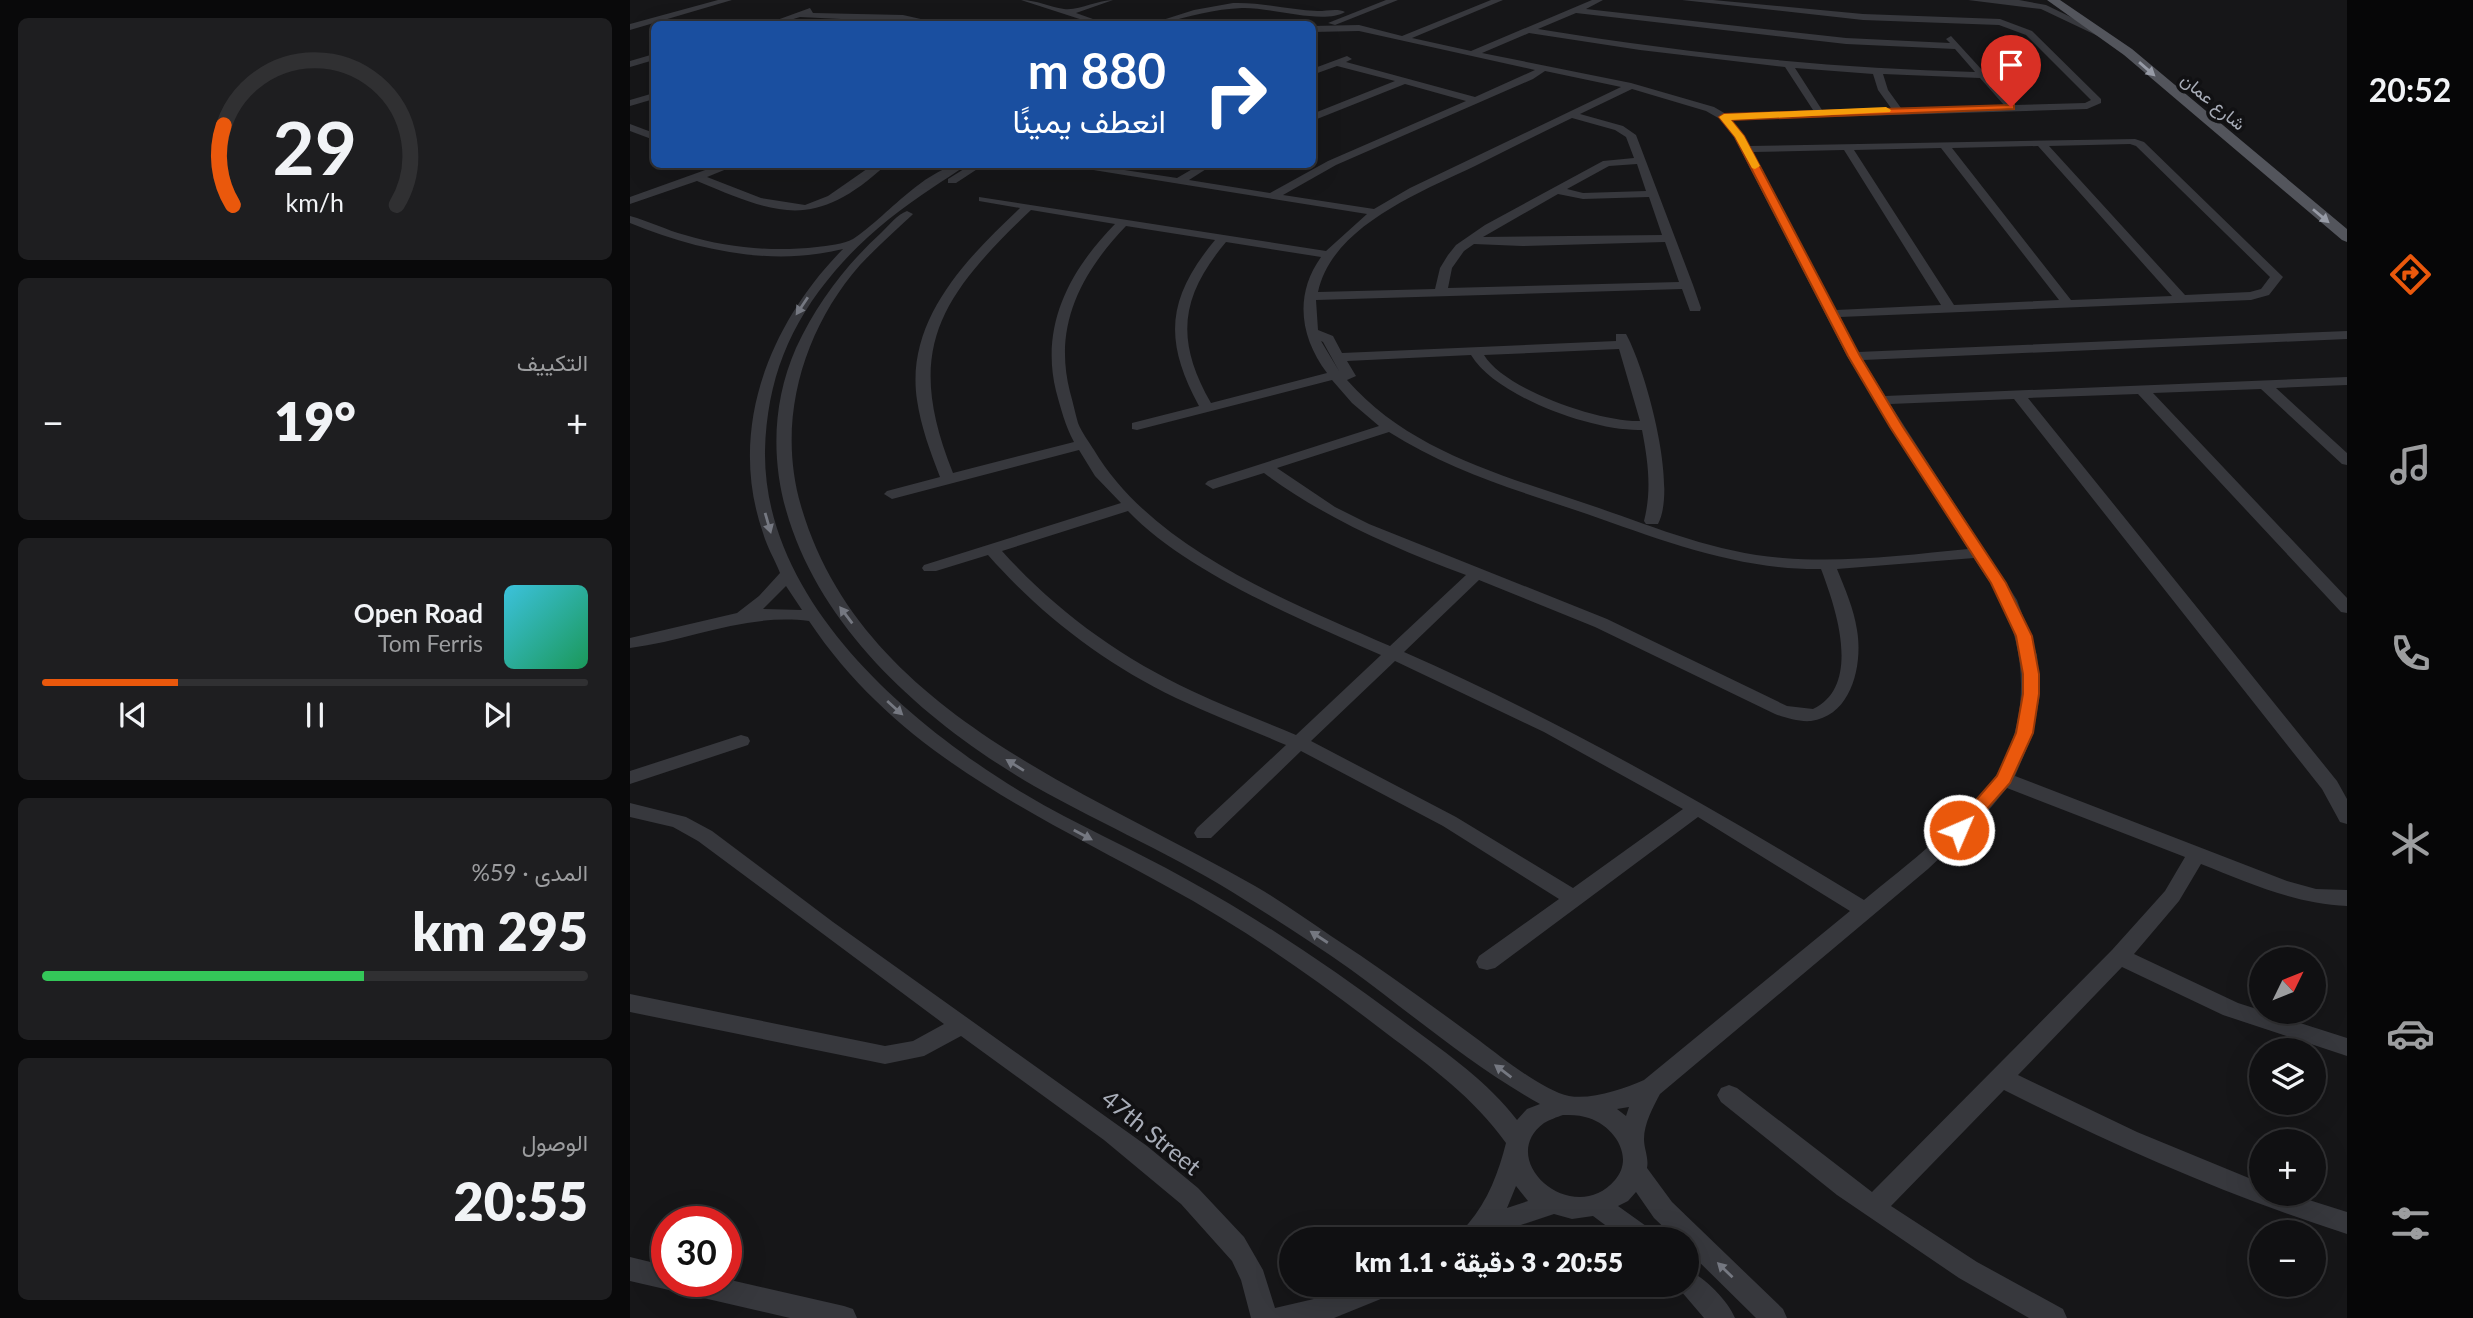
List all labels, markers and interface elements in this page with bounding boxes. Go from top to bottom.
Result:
pin [1981,35,2041,107]
text: 880 m [1028,41,1166,99]
icon: arrive [1992,46,2030,84]
icon: right [1190,49,1281,140]
one-way arrow [2138,61,2156,77]
street label: شارع عمان [2176,68,2250,136]
text: 20:52 [2369,70,2451,109]
text: انعطف يمينًا [1013,101,1166,140]
text: 29 [273,103,357,191]
text: km/h [286,187,344,217]
one-way arrow [2312,208,2330,224]
icon: directions [2386,250,2435,299]
one-way arrow [795,297,809,315]
text: التكييف [517,348,588,376]
text: 19° [274,390,356,452]
text: − [42,399,64,445]
text: + [566,399,588,445]
icon: music [2386,440,2435,489]
one-way arrow [763,512,774,534]
text: Open Road [354,597,483,629]
one-way arrow [839,605,853,624]
text: Tom Ferris [378,629,483,657]
icon: phone [2386,629,2435,678]
icon: previous [114,696,152,734]
icon: pause [296,696,334,734]
icon: next [478,696,516,734]
one-way arrow [886,700,904,716]
one-way arrow [1005,759,1024,772]
position arrow [1922,793,1996,867]
icon: climate [2386,819,2435,868]
one-way arrow [1073,830,1093,841]
text: المدى · 59% [472,858,588,886]
text: 295 km [412,900,588,962]
one-way arrow [1309,931,1329,944]
north arrow [2249,947,2326,1024]
map controls [2249,947,2326,1297]
icon: car [2386,1009,2435,1058]
button: layers [2249,1038,2326,1115]
one-way arrow [1495,1063,1513,1078]
street label: 47th Street [1097,1083,1208,1181]
text: الوصول [522,1128,588,1156]
button: + [2249,1129,2326,1206]
text: 20:55 [454,1170,588,1232]
icon: filters [2386,1199,2435,1248]
speed limit sign: 30 [651,1206,742,1297]
button: − [2249,1220,2326,1297]
text: 20:55 · 3 دقيقة · 1.1 km [1355,1246,1623,1278]
one-way arrow [1717,1262,1734,1279]

